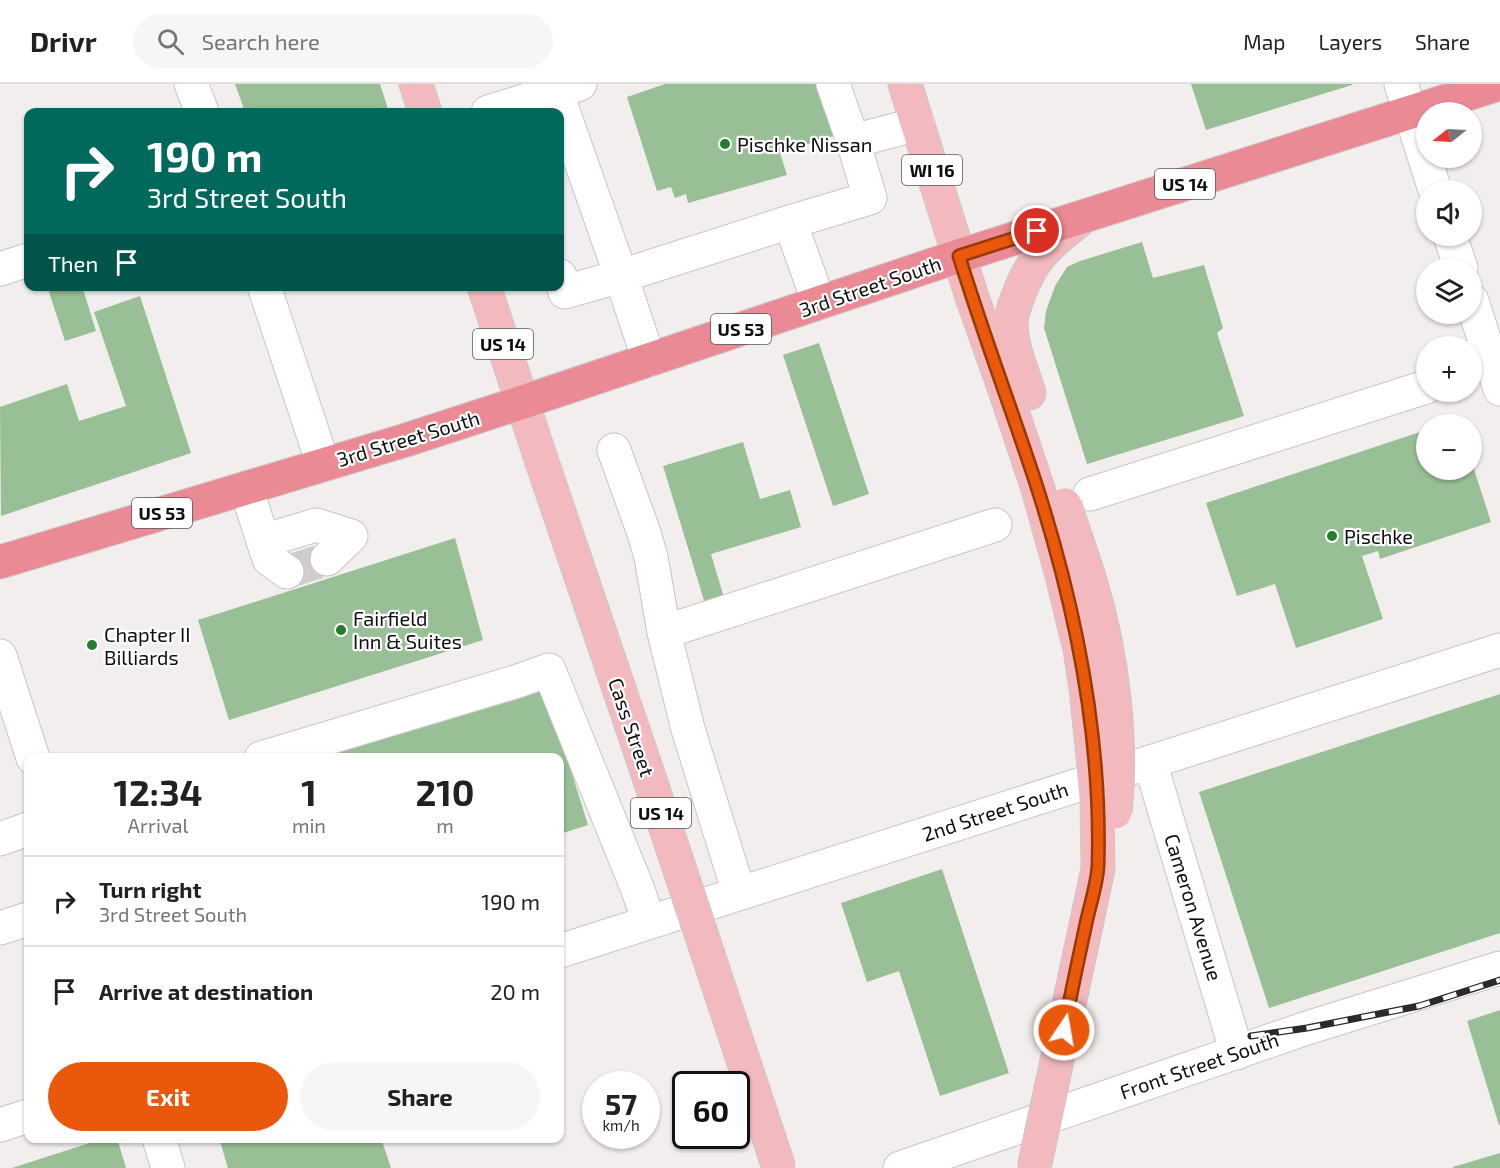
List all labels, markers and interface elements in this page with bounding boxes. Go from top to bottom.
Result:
search box [133,14,553,68]
text: Drivr [30,24,97,58]
icon: search [154,25,187,58]
text: Search here [202,28,320,54]
text: Map [1243,29,1285,54]
text: Layers [1318,29,1382,54]
text: Share [1415,29,1470,54]
north arrow [1416,102,1482,168]
map controls [1416,102,1482,480]
text: 190 m [147,130,263,180]
icon: right [48,132,126,210]
place label: Pischke Nissan [737,132,872,156]
marker: Pischke Nissan [718,137,732,151]
road number: WI 16 [902,155,962,185]
road number: US 14 [1155,169,1215,199]
button: sound [1416,180,1482,246]
text: 3rd Street South [147,181,347,213]
pin [1011,205,1062,256]
icon: arrive [1020,214,1053,247]
icon: arrive [110,246,143,279]
text: Then [48,250,98,276]
street label: 3rd Street South [796,251,944,321]
button: layers [1416,258,1482,324]
road number: US 53 [711,314,771,344]
road number: US 14 [473,329,533,359]
button: + [1416,336,1482,402]
street label: 3rd Street South [334,405,482,471]
button: − [1416,414,1482,480]
road number: US 53 [132,498,192,528]
place label: Pischke [1344,524,1413,548]
marker: Pischke [1325,529,1339,543]
place label: Fairfield Inn & Suites [353,606,462,653]
place label: Chapter II Billiards [104,622,190,669]
marker: Fairfield Inn & Suites [334,623,348,637]
marker: Chapter II Billiards [85,638,99,652]
street label: Cass Street [604,675,660,780]
text: 12:34 [113,770,202,813]
text: 1 [301,770,317,813]
text: 210 [415,770,475,813]
street label: 2nd Street South [919,776,1071,846]
road number: US 14 [631,798,691,828]
text: Arrival [128,813,188,837]
text: min [292,813,326,837]
text: m [436,813,454,837]
street label: Cameron Avenue [1160,831,1228,983]
text: Turn right [99,876,201,902]
icon: right [48,885,81,918]
text: 190 m [481,888,540,914]
text: 3rd Street South [99,902,247,926]
icon: arrive [48,975,81,1008]
text: Arrive at destination [99,978,313,1004]
text: 20 m [490,978,540,1004]
position arrow [1032,998,1096,1062]
street label: Front Street South [1116,1027,1282,1103]
button: Exit [48,1062,288,1131]
button: Share [300,1062,540,1131]
speed limit sign: 60 [672,1071,750,1149]
text: 57 [605,1085,637,1121]
text: km/h [602,1116,640,1134]

